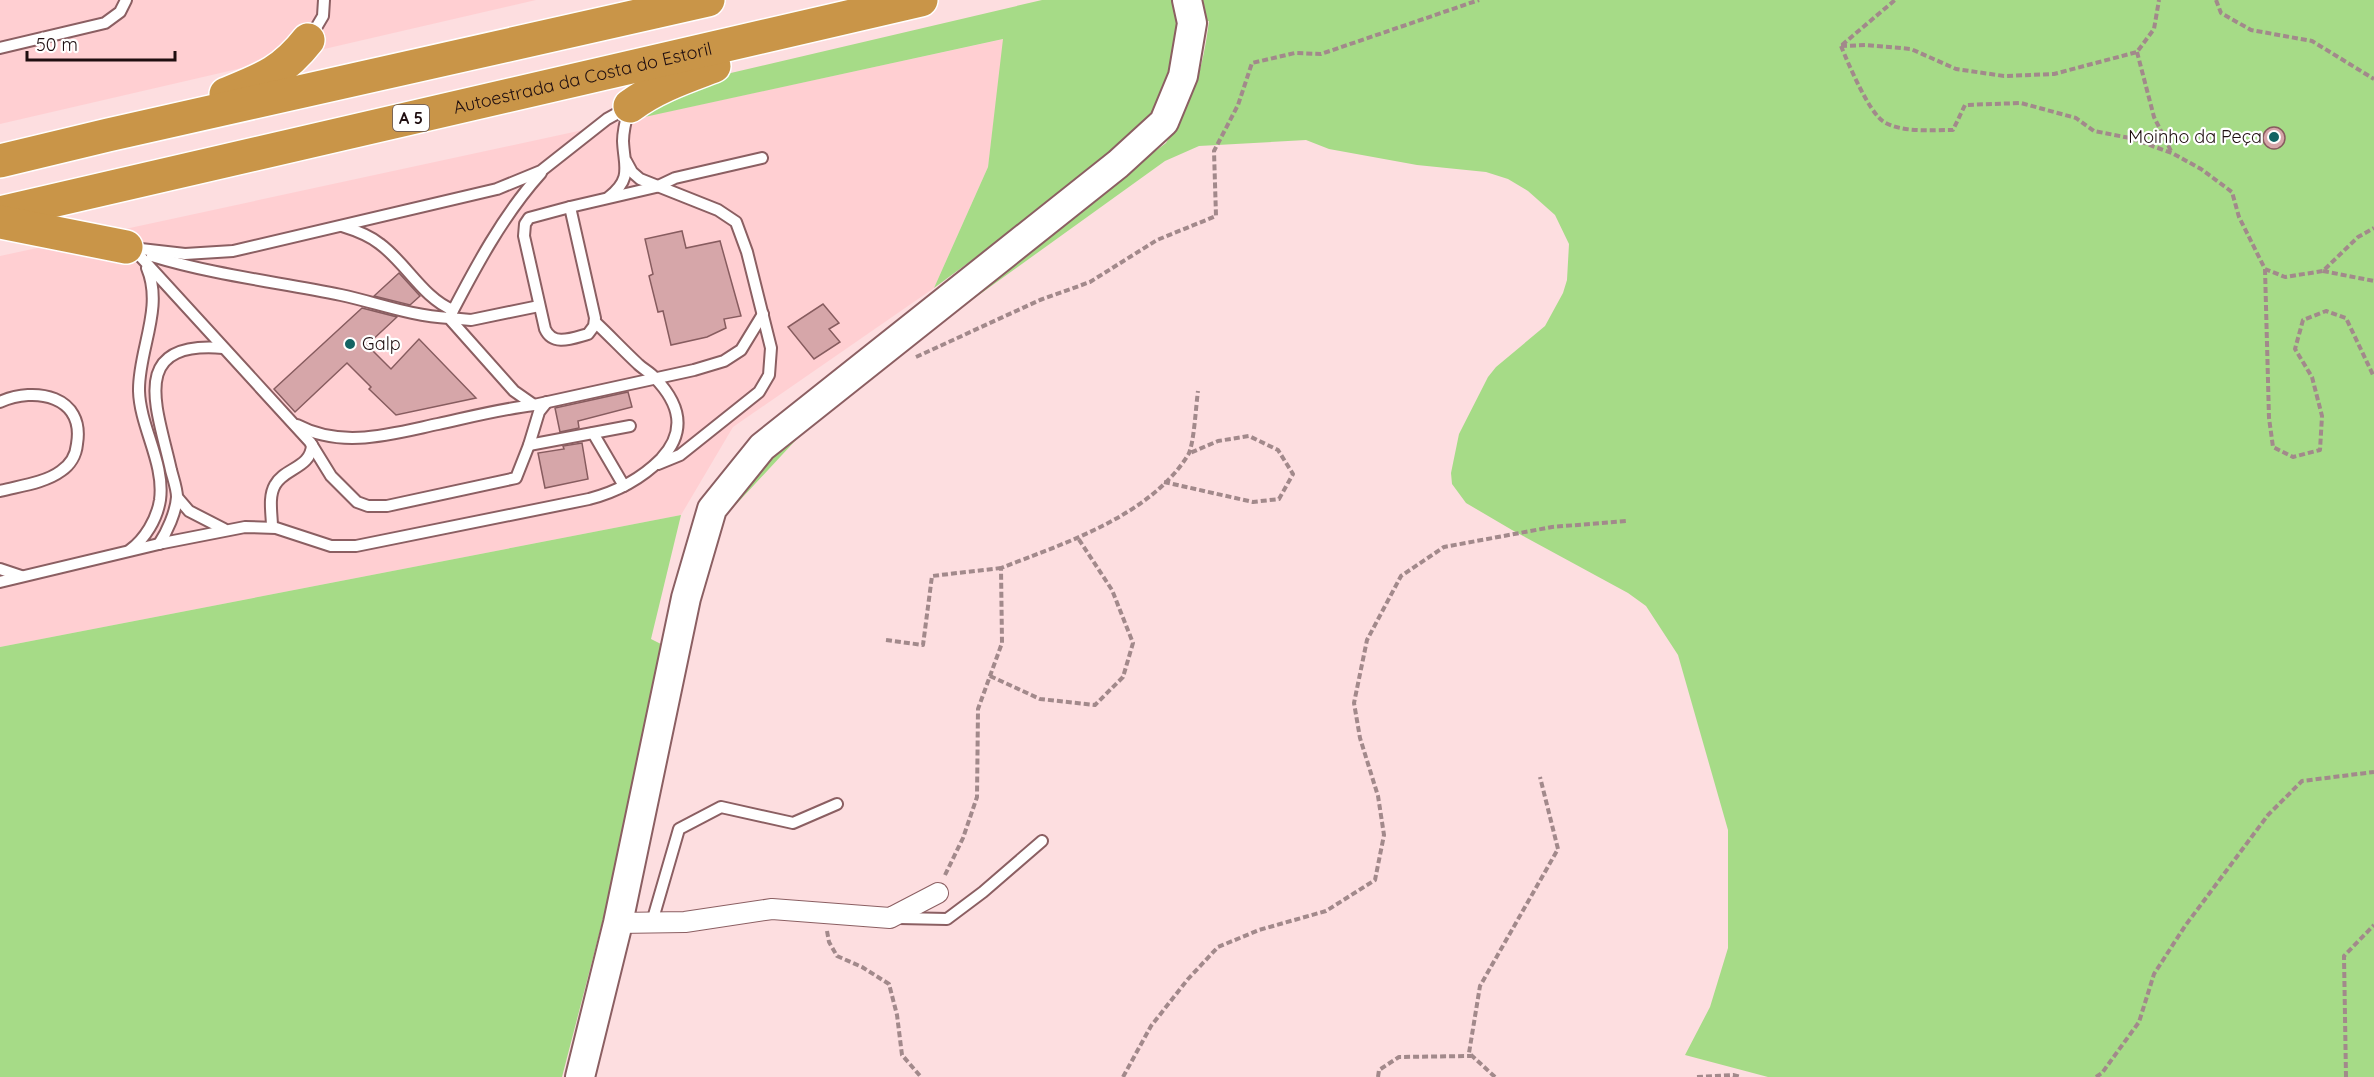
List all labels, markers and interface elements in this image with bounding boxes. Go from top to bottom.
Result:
scale bar [27,24,176,62]
text: 50 m [36,33,78,56]
street label: Autoestrada da Costa do Estoril [451,37,714,119]
road number: A 5 [393,105,429,131]
place label: Moinho da Peça [2128,125,2262,148]
marker: Moinho da Peça [2267,130,2281,144]
place label: Galp [362,332,401,355]
marker: Galp [343,337,357,351]

